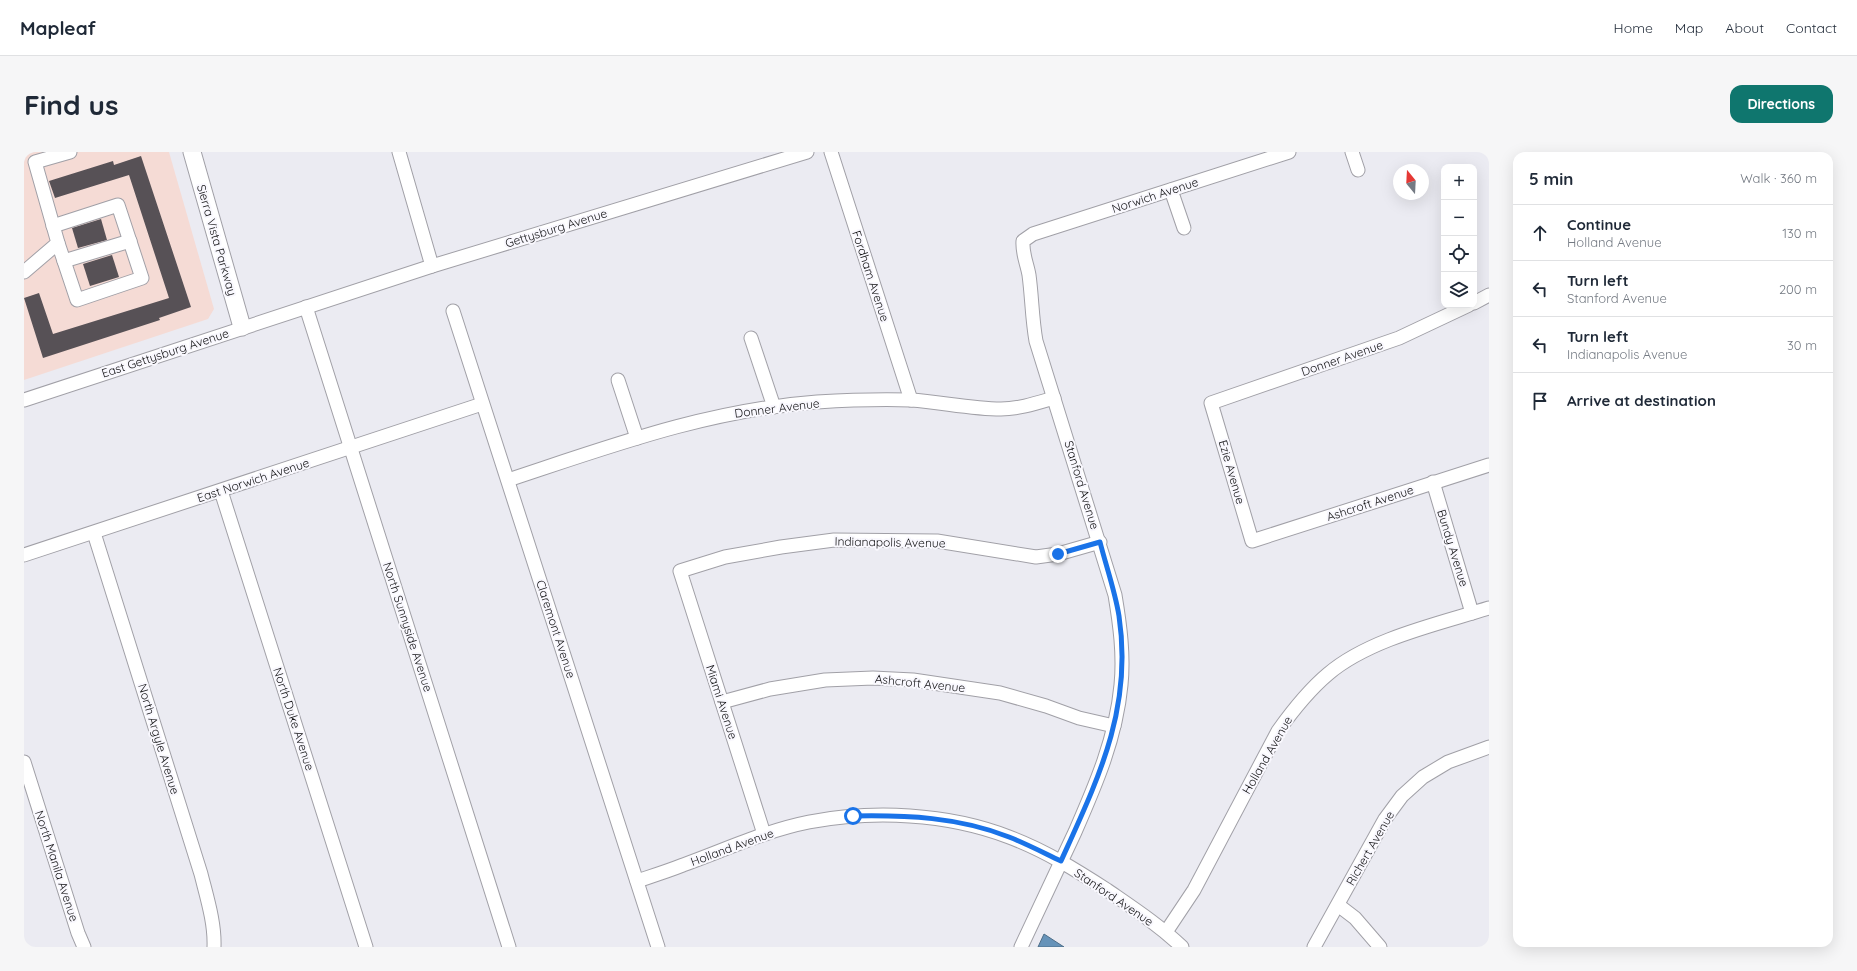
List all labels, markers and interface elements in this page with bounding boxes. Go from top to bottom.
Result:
text: Mapleaf [20,16,96,40]
text: Home [1614,19,1653,37]
text: Map [1675,19,1703,37]
text: About [1725,19,1764,37]
text: Contact [1786,19,1837,37]
button: Directions [1730,85,1833,123]
text: Find us [24,87,118,122]
north arrow [1393,164,1429,200]
map controls [1441,164,1477,308]
button: + [1441,164,1477,200]
text: 5 min [1529,168,1573,189]
text: Walk · 360 m [1740,170,1817,186]
street label: Norwich Avenue [1110,174,1200,216]
street label: Sierra Vista Parkway [194,183,240,297]
button: − [1441,200,1477,236]
street label: Gettysburg Avenue [503,205,609,251]
text: Continue [1567,215,1631,234]
icon: ahead [1529,222,1551,244]
text: 130 m [1782,225,1817,241]
street label: Fordham Avenue [849,229,893,324]
text: Holland Avenue [1567,234,1661,250]
button: locate [1441,236,1477,272]
text: Turn left [1567,271,1629,290]
button: layers [1441,272,1477,308]
icon: left [1529,278,1551,300]
text: 200 m [1779,281,1817,297]
text: Stanford Avenue [1567,290,1667,306]
street label: East Gettysburg Avenue [99,325,231,381]
text: Turn left [1567,327,1629,346]
icon: left [1529,334,1551,356]
street label: Donner Avenue [1299,337,1385,379]
text: 30 m [1787,337,1817,353]
text: Indianapolis Avenue [1567,346,1687,362]
icon: arrive [1529,390,1551,412]
text: Arrive at destination [1567,391,1716,410]
street label: Donner Avenue [734,395,821,421]
street label: Ezie Avenue [1216,438,1248,506]
street label: Stanford Avenue [1061,439,1103,531]
street label: East Norwich Avenue [195,455,311,505]
street label: Ashcroft Avenue [1325,482,1416,524]
street label: Bundy Avenue [1434,508,1472,589]
street label: Indianapolis Avenue [834,534,946,550]
route end [1049,545,1067,563]
street label: North Sunnyside Avenue [380,560,436,694]
street label: Claremont Avenue [533,578,579,680]
street label: Miami Avenue [703,663,741,741]
street label: North Duke Avenue [270,666,318,773]
street label: Ashcroft Avenue [874,671,966,695]
street label: North Argyle Avenue [135,682,183,796]
street label: Holland Avenue [1239,713,1295,797]
route start [844,807,862,825]
street label: Richert Avenue [1343,808,1397,888]
street label: North Manila Avenue [32,809,82,924]
street label: Holland Avenue [688,825,776,869]
street label: Stanford Avenue [1072,865,1157,929]

